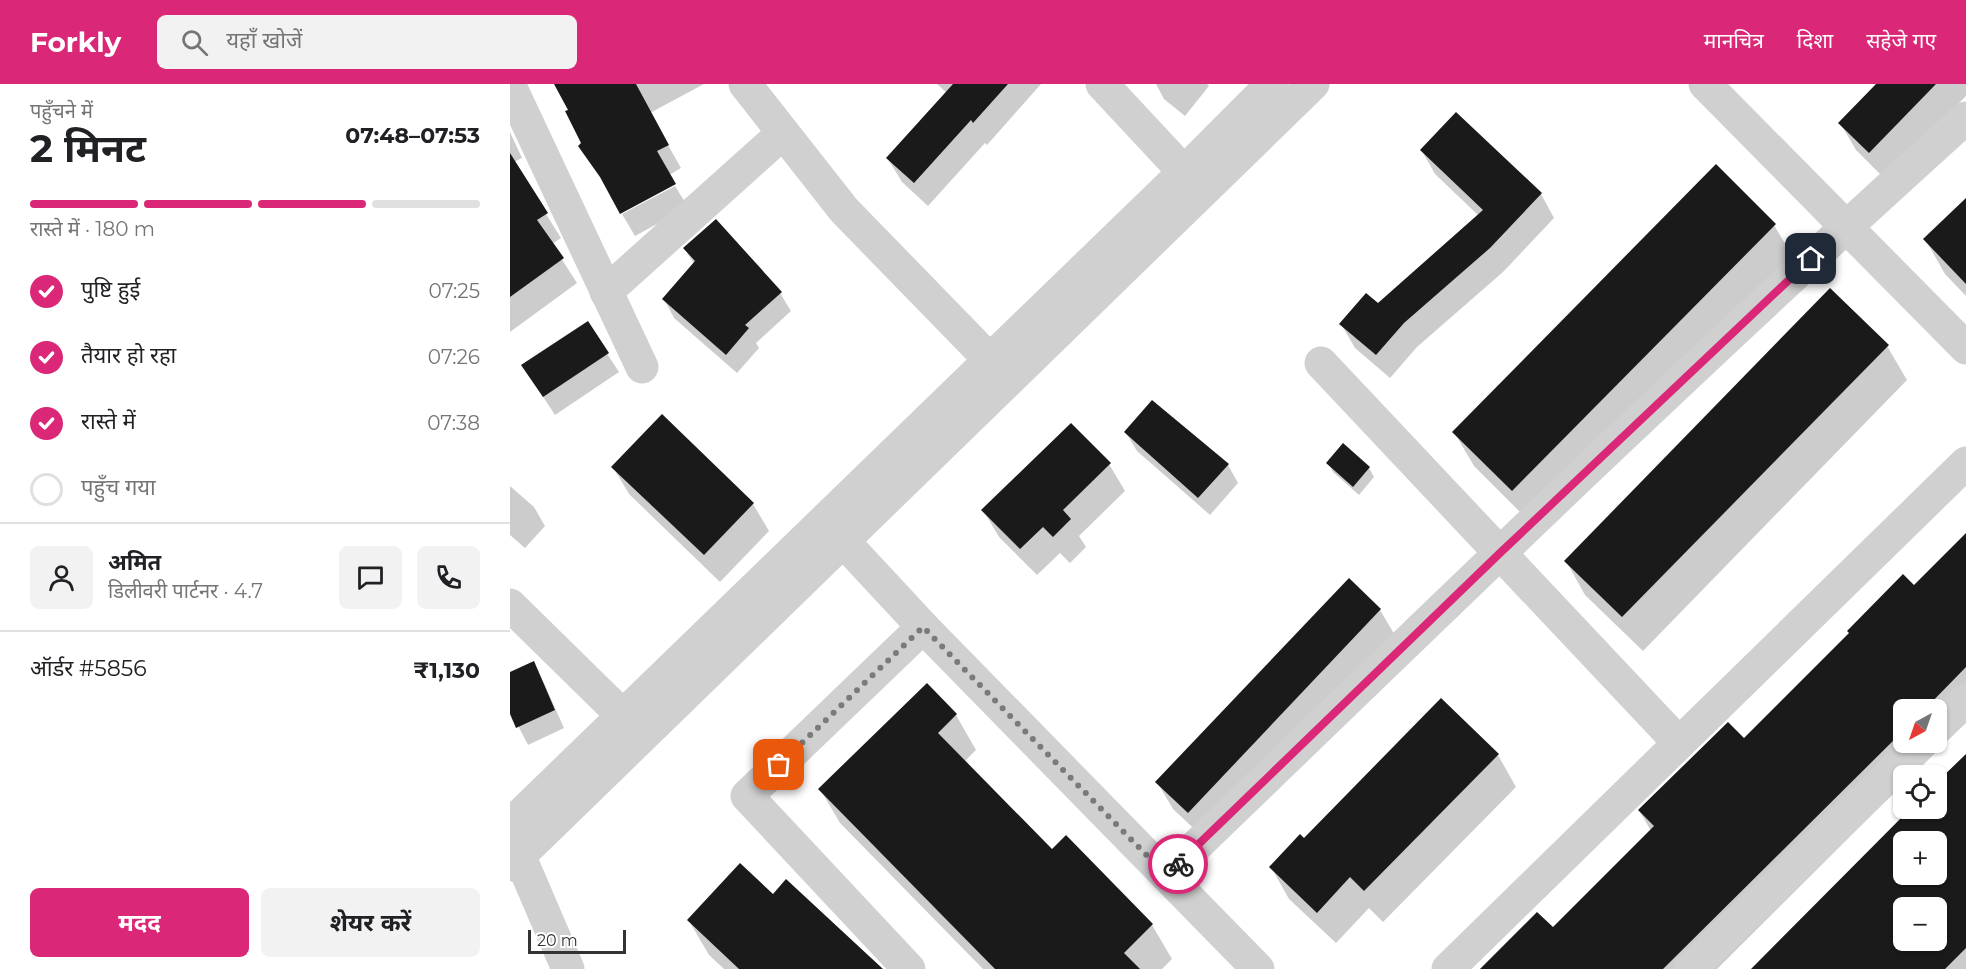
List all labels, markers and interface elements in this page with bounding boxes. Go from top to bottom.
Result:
search box [157,15,577,69]
text: Forkly [30,25,121,59]
icon: search [178,26,211,59]
text: यहाँ खोजें [226,27,302,54]
text: मानचित्र [1704,28,1764,53]
text: दिशा [1797,28,1833,53]
text: सहेजे गए [1866,28,1936,53]
text: पहुँचने में [30,99,93,123]
text: 07:48–07:53 [345,122,480,149]
text: 2 मिनट [30,124,146,172]
text: रास्ते में · 180 m [30,217,155,241]
pin [1785,233,1836,284]
icon: home [1794,242,1827,275]
icon: check [30,275,63,308]
text: पुष्टि हुई [81,276,140,303]
text: 07:25 [429,279,480,303]
icon: check [30,341,63,374]
text: तैयार हो रहा [81,342,176,369]
text: 07:26 [428,345,480,369]
icon: check [30,407,63,440]
text: रास्ते में [81,408,136,435]
text: 07:38 [427,411,480,435]
text: पहुँच गया [81,474,156,501]
button: person [30,546,93,609]
button: chat [339,546,402,609]
button: phone [417,546,480,609]
text: अमित [108,549,161,576]
text: डिलीवरी पार्टनर · 4.7 [108,579,263,603]
text: ऑर्डर #5856 [30,655,147,682]
text: ₹1,130 [413,657,480,684]
north arrow [1893,699,1947,753]
map controls [1893,699,1947,951]
pin [753,739,804,790]
icon: bag [762,748,795,781]
button: locate [1893,765,1947,819]
button: + [1893,831,1947,885]
courier [1148,834,1208,894]
icon: bike [1162,848,1195,881]
button: मदद [30,888,249,957]
button: शेयर करें [261,888,480,957]
button: − [1893,897,1947,951]
scale bar [528,927,626,954]
text: 20 m [537,931,578,950]

